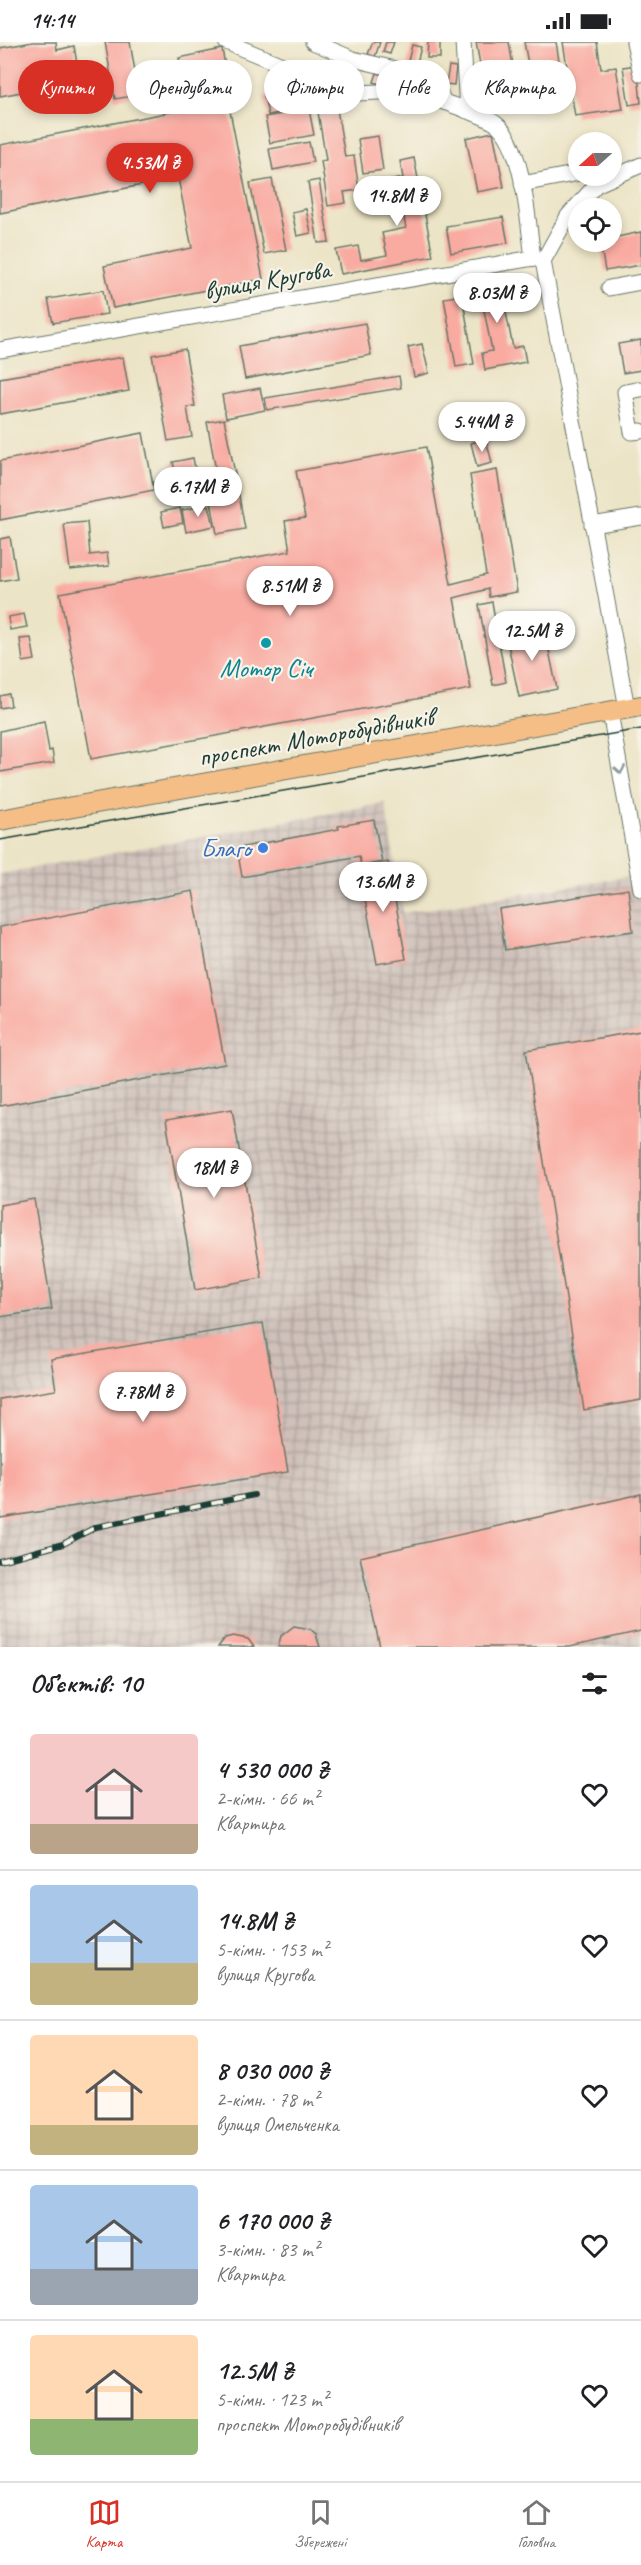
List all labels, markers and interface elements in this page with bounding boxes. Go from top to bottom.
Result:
text: 14:14 [30,7,74,35]
chip: Купити [18,60,114,114]
chip: Орендувати [126,60,252,114]
chip: Фільтри [264,60,364,114]
chip: Нове [376,60,450,114]
chip: Квартира [462,60,576,114]
north arrow [568,132,622,186]
map controls [568,132,622,252]
pin: 4.53M ₴ [95,143,205,194]
text: 4.53M ₴ [120,150,180,175]
pin: 14.8M ₴ [342,176,452,227]
text: 14.8M ₴ [367,183,427,208]
button: locate [568,198,622,252]
street label: вулиця Кругова [201,252,335,307]
pin: 8.03M ₴ [442,273,552,324]
text: 8.03M ₴ [467,280,527,305]
pin: 5.44M ₴ [427,402,537,453]
text: 5.44M ₴ [452,409,512,434]
pin: 6.17M ₴ [143,467,253,518]
text: 6.17M ₴ [168,474,228,499]
pin: 8.51M ₴ [235,566,345,617]
text: 8.51M ₴ [260,573,320,598]
pin: 12.5M ₴ [477,611,587,662]
text: 12.5M ₴ [502,618,562,643]
marker: Мотор Січ [259,636,273,650]
place label: Мотор Січ [220,652,315,685]
street label: проспект Моторобудівників [196,699,442,774]
one-way arrow [613,764,626,774]
place label: Благо [201,832,254,865]
marker: Благо [256,841,270,855]
pin: 13.6M ₴ [328,862,438,913]
text: 13.6M ₴ [353,869,413,894]
pin: 18M ₴ [172,1148,256,1199]
text: 18M ₴ [191,1155,237,1180]
pin: 7.78M ₴ [88,1372,198,1423]
text: 7.78M ₴ [113,1379,173,1404]
text: Об’єктів: 10 [30,1667,142,1700]
icon: filters [578,1667,611,1700]
text: 4 530 000 ₴ [216,1753,328,1786]
icon: home [78,1758,150,1830]
icon: heart [578,1778,611,1811]
text: 2-кімн. · 66 m² [216,1786,319,1811]
text: Квартира [216,1811,284,1836]
text: 14.8M ₴ [216,1904,293,1937]
icon: home [78,1909,150,1981]
icon: heart [578,1929,611,1962]
text: 5-кімн. · 153 m² [216,1937,328,1962]
text: вулиця Кругова [216,1962,314,1987]
text: 8 030 000 ₴ [216,2054,329,2087]
icon: home [78,2059,150,2131]
icon: heart [578,2079,611,2112]
text: 2-кімн. · 78 m² [216,2087,319,2112]
text: вулиця Омельченка [216,2112,339,2137]
text: 6 170 000 ₴ [216,2204,329,2237]
icon: home [78,2209,150,2281]
icon: heart [578,2229,611,2262]
text: 3-кімн. · 83 m² [216,2237,319,2262]
text: Квартира [216,2262,284,2287]
text: 12.5M ₴ [216,2354,293,2387]
icon: home [78,2359,150,2431]
icon: heart [578,2379,611,2412]
text: 5-кімн. · 123 m² [216,2387,328,2412]
text: проспект Моторобудівників [216,2412,399,2437]
tab: Карта [86,2496,122,2552]
tab: Збережені [294,2496,346,2552]
tab: Головна [518,2496,555,2552]

